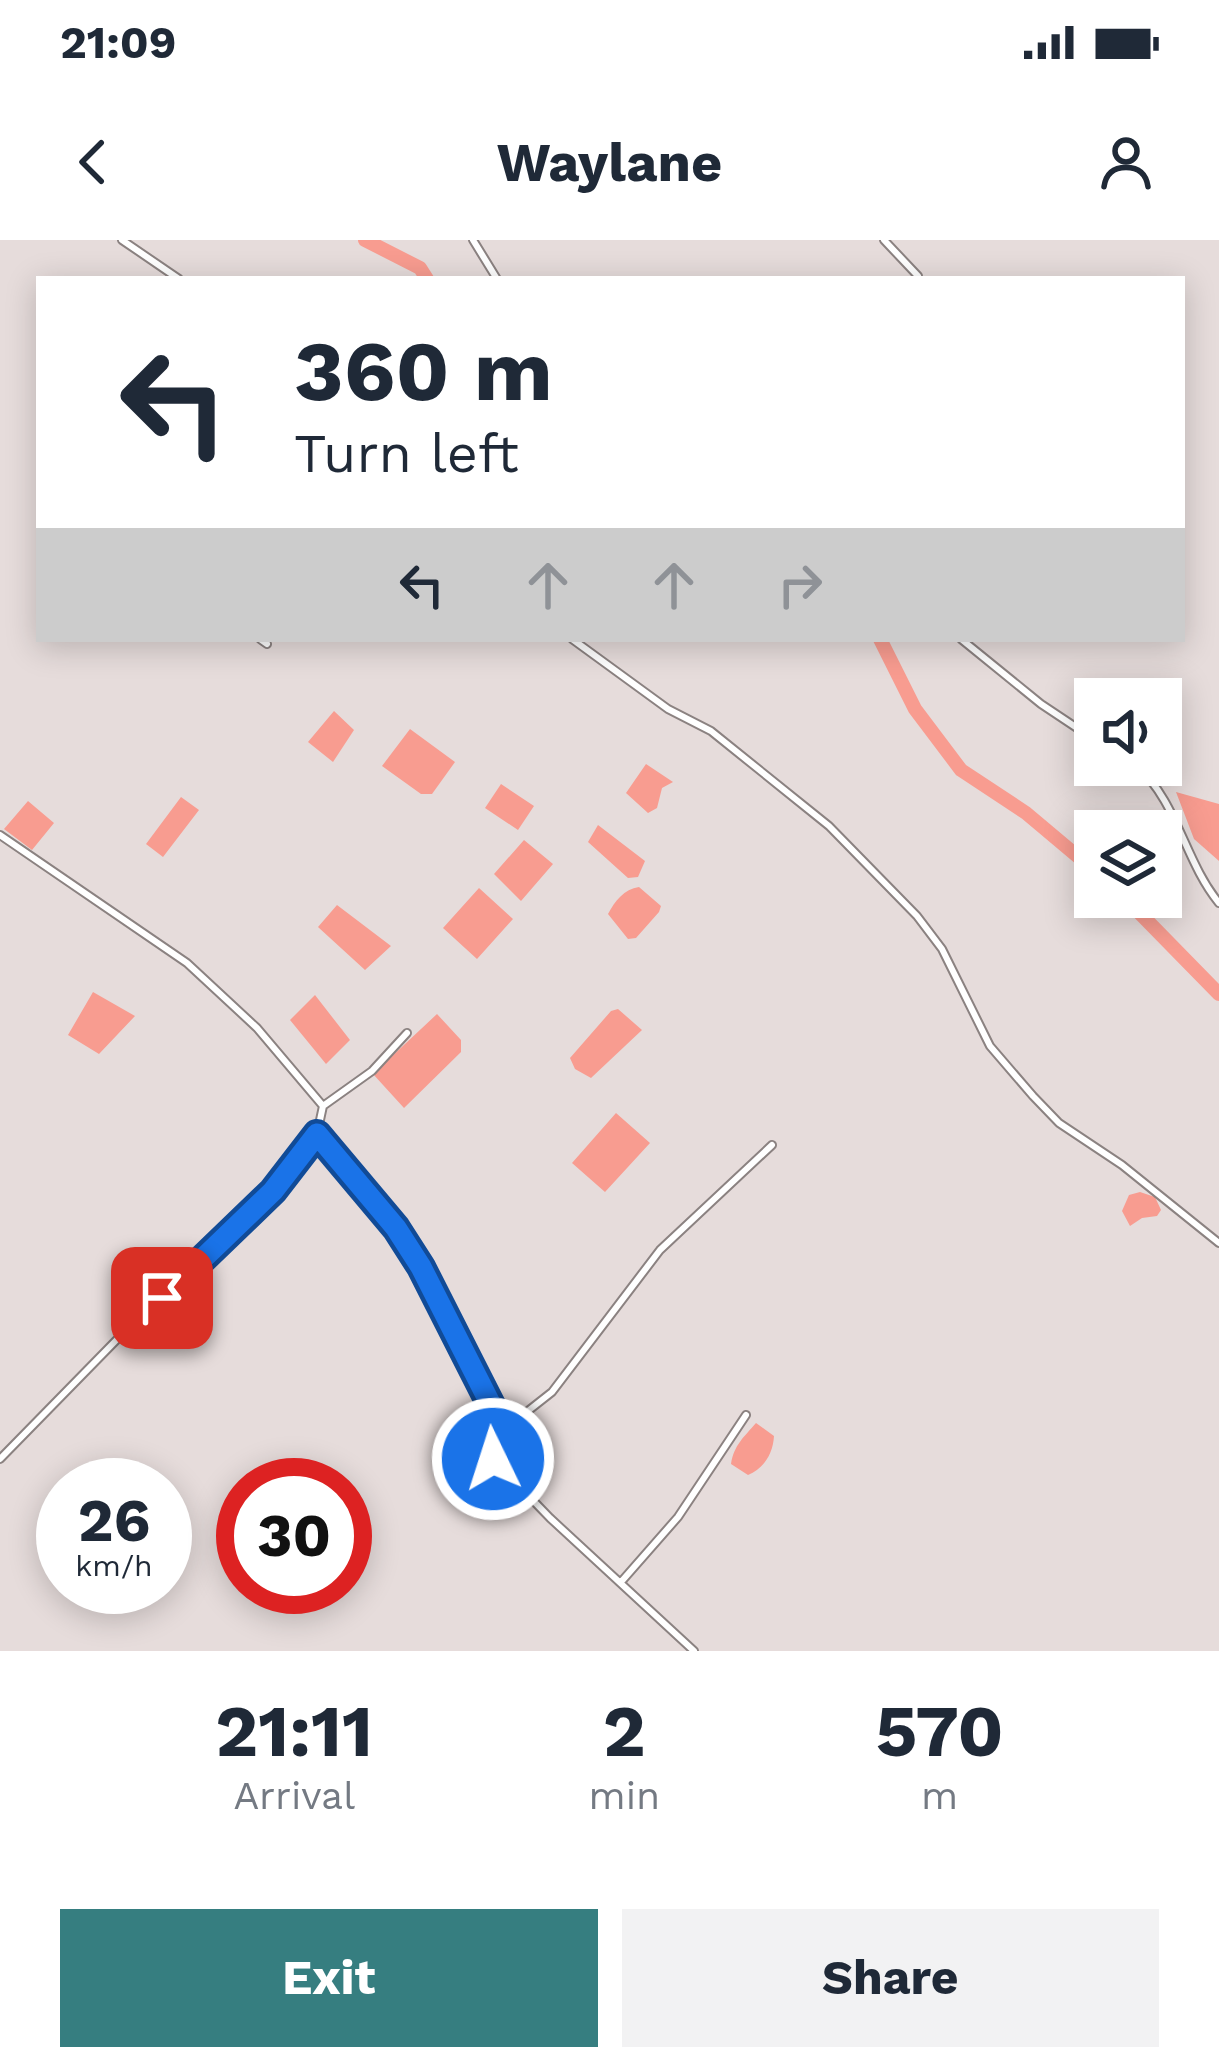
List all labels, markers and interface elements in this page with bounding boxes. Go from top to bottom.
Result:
text: 21:09 [60,16,177,69]
icon: back [60,129,126,195]
icon: person [1093,129,1159,195]
text: Waylane [497,131,722,194]
text: 360 m [294,322,553,420]
icon: left [96,324,252,480]
text: Turn left [294,422,519,485]
icon: left [389,552,455,618]
icon: ahead [515,552,581,618]
icon: ahead [641,552,707,618]
icon: right [767,552,833,618]
map controls [1074,678,1182,918]
button: sound [1074,678,1182,786]
button: layers [1074,810,1182,918]
pin [111,1247,213,1349]
icon: arrive [129,1265,195,1331]
position arrow [430,1396,556,1522]
speed limit sign: 30 [216,1458,372,1614]
text: 26 [78,1485,150,1556]
text: km/h [75,1548,153,1583]
text: 21:11 [215,1689,373,1773]
text: 2 [603,1689,646,1773]
text: 570 [876,1689,1004,1773]
text: Arrival [233,1773,355,1818]
text: min [588,1773,660,1818]
text: m [921,1773,958,1818]
button: Exit [60,1909,598,2047]
button: Share [622,1909,1159,2047]

